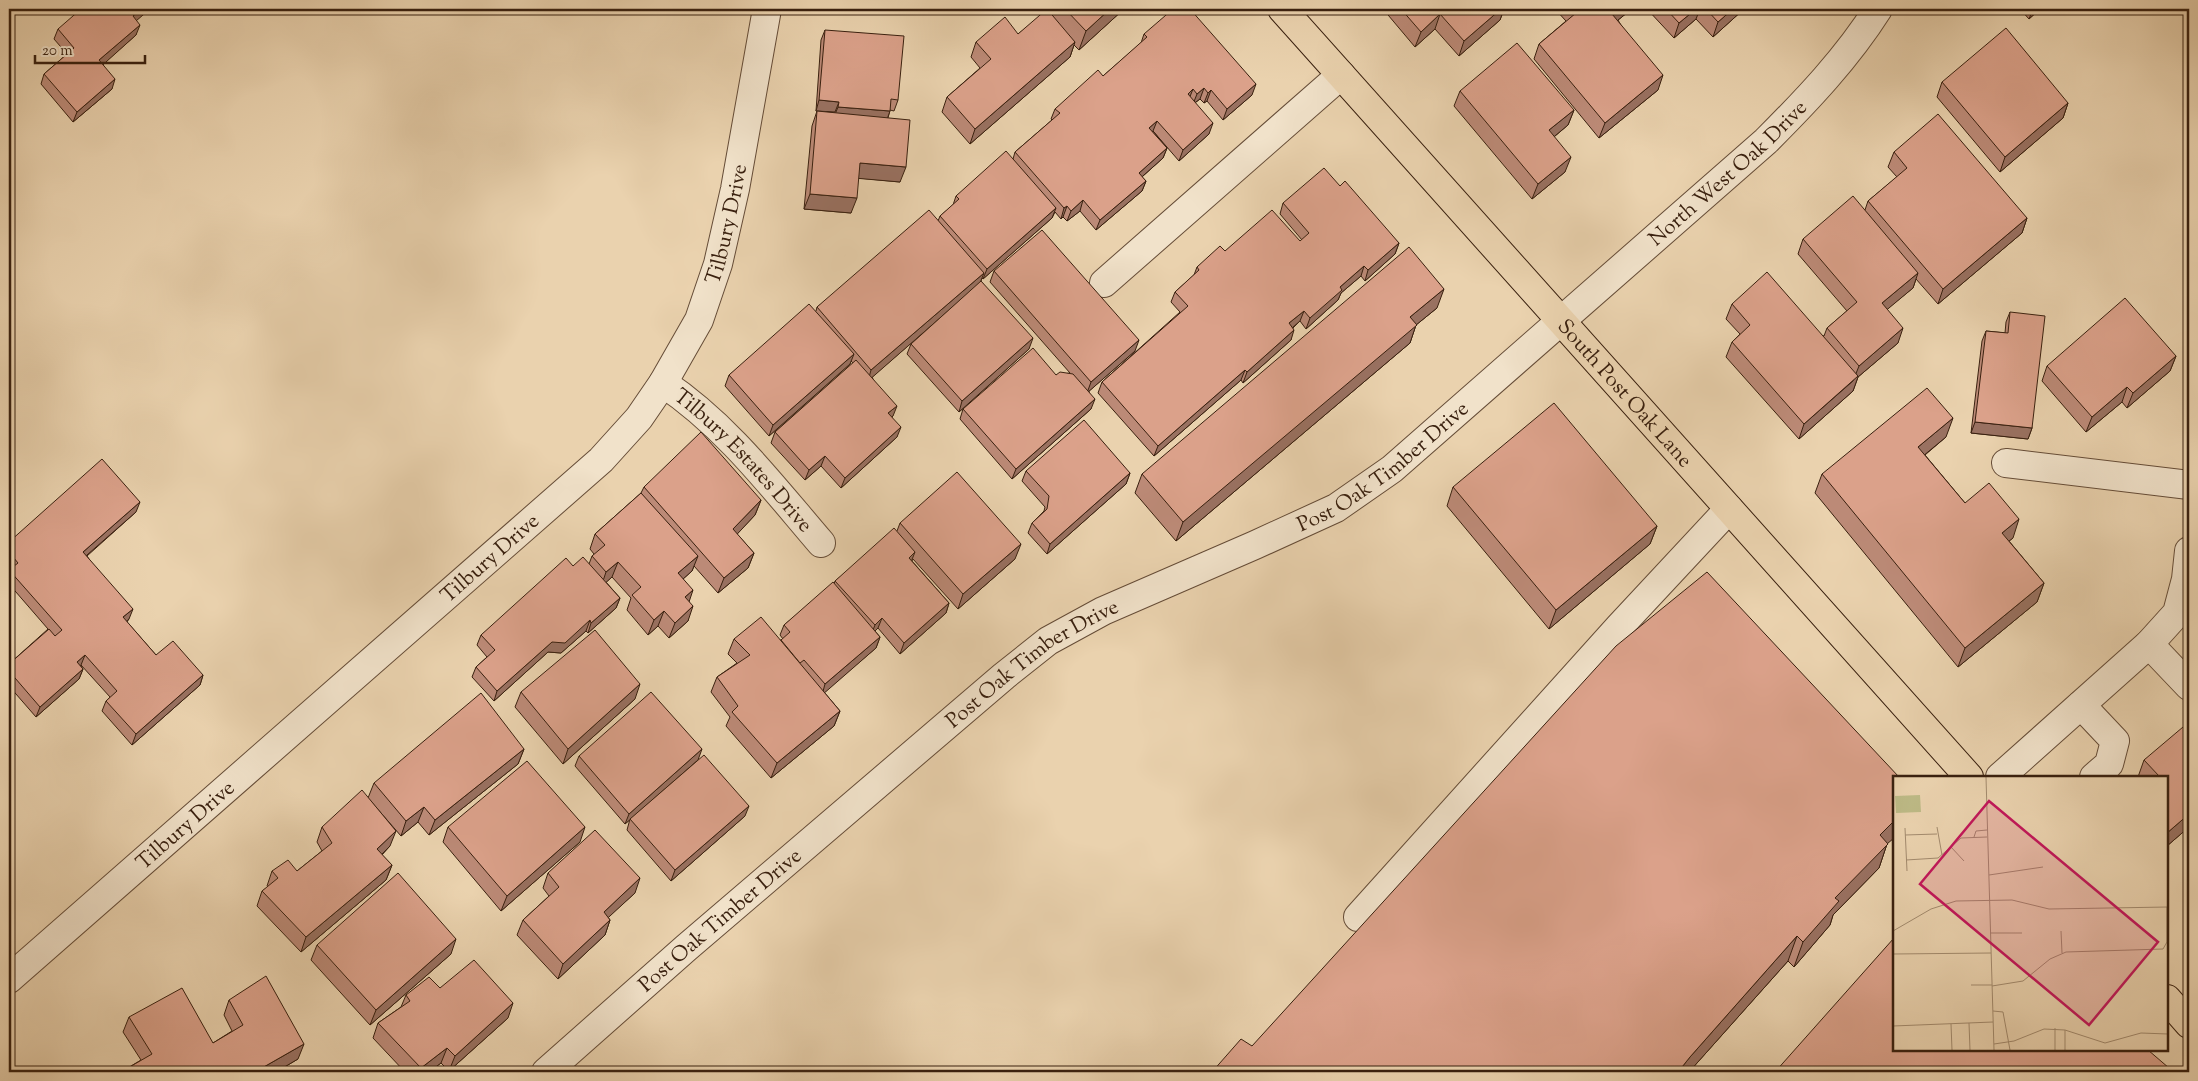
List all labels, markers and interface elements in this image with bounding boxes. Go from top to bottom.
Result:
scale bar [35,32,145,64]
text: 20 m [42,41,73,62]
street label: North West Oak Drive [1643,94,1815,254]
street label: Tilbury Drive [699,162,756,289]
street label: South Post Oak Lane [1549,313,1699,475]
street label: Tilbury Estates Drive [667,382,819,540]
street label: Post Oak Timber Drive [1293,395,1476,541]
street label: Tilbury Drive [435,508,547,611]
street label: Post Oak Timber Drive [940,593,1124,736]
street label: Tilbury Drive [130,775,242,878]
inset map [1893,776,2168,1051]
street label: Post Oak Timber Drive [633,842,809,1000]

